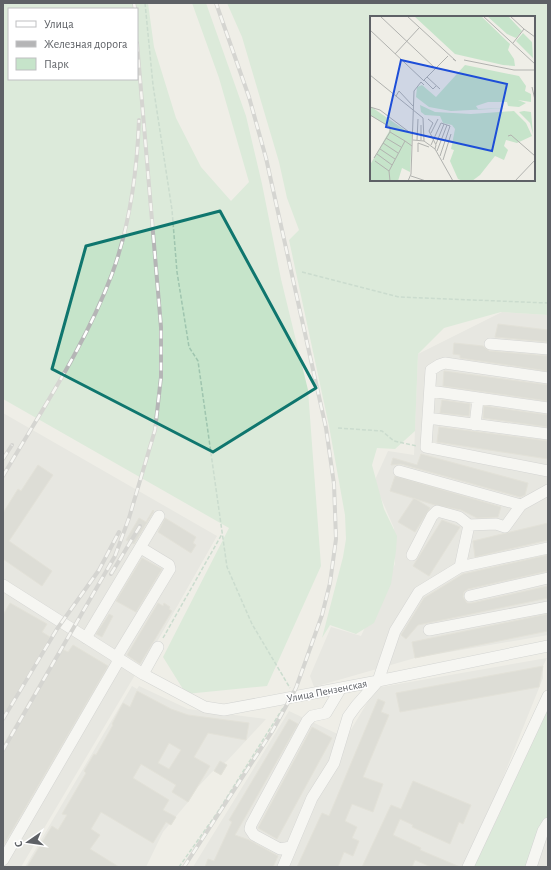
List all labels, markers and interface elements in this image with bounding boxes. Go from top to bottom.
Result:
legend [8,8,138,80]
inset map [370,16,535,181]
text: Улица [44,18,74,30]
text: Железная дорога [44,38,128,50]
text: Парк [44,58,69,70]
street label: Улица Пензенская [286,678,368,704]
north arrow [8,822,48,862]
text: С [13,840,25,848]

